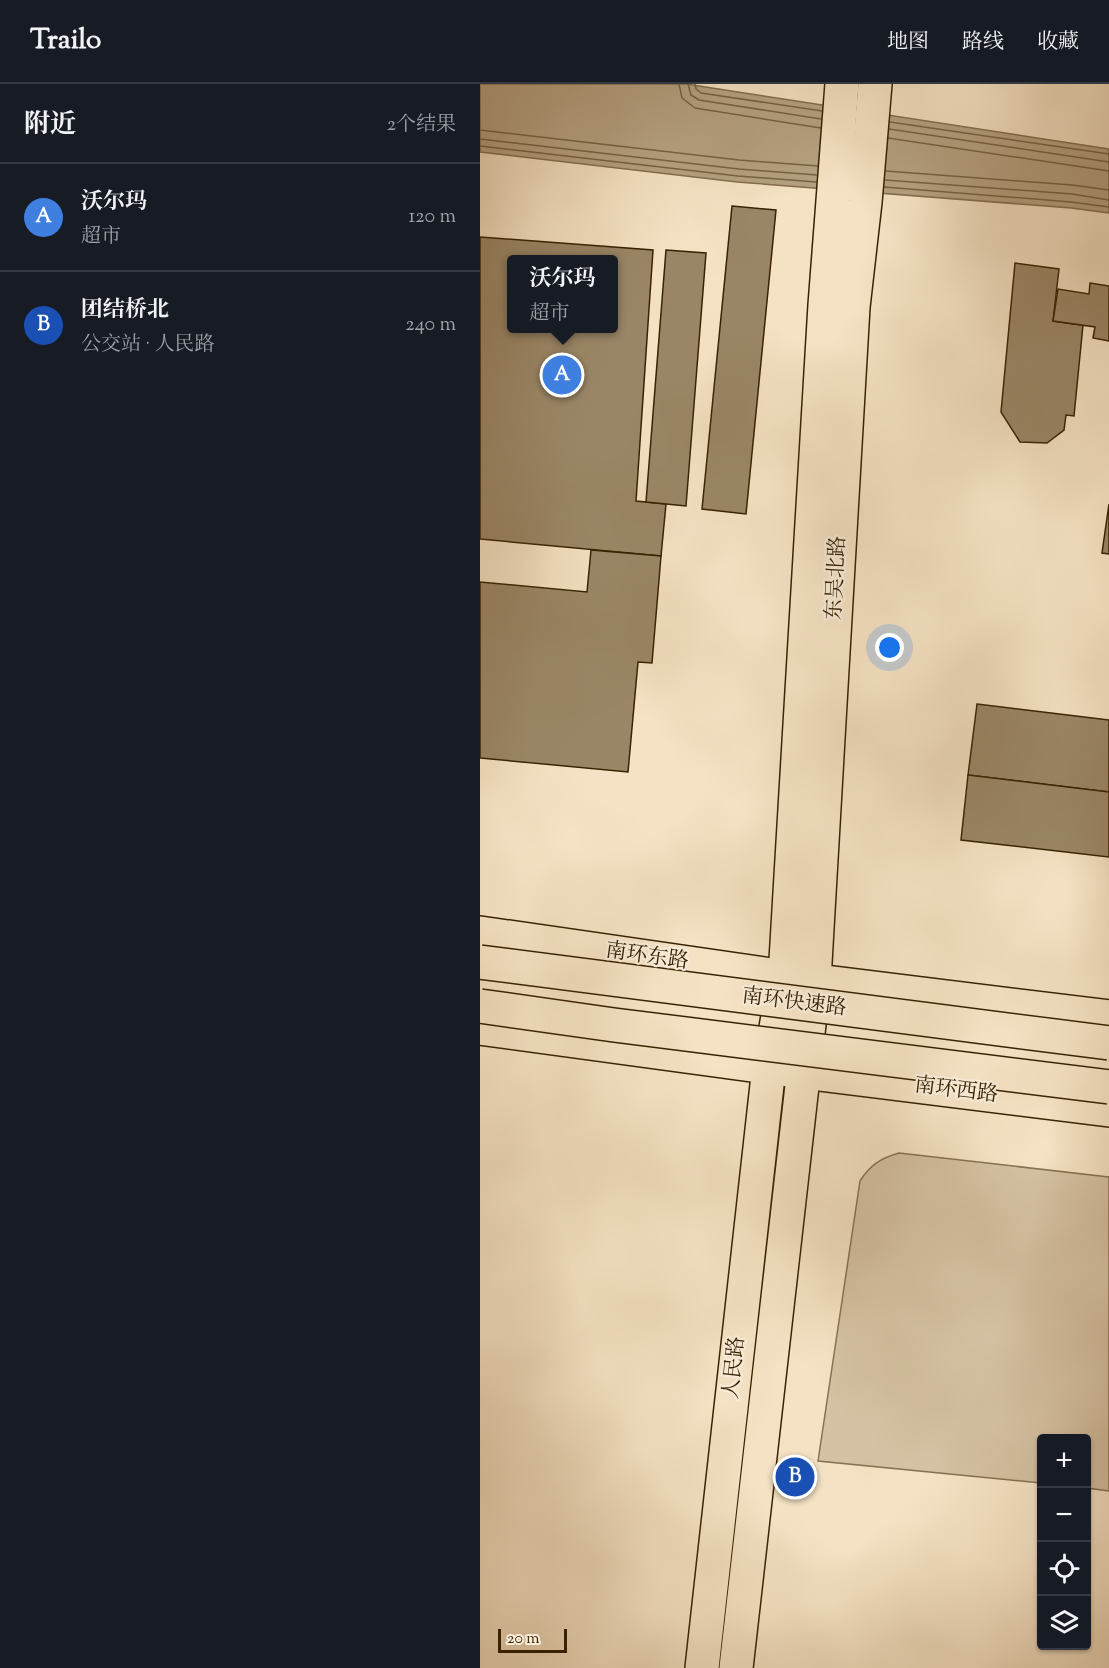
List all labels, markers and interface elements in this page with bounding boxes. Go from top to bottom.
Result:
text: Trailo [30,21,101,61]
text: 地图 [887,28,929,58]
text: 路线 [962,28,1004,58]
text: 收藏 [1037,28,1079,58]
text: 附近 [24,107,76,144]
text: 2个结果 [387,111,456,140]
text: 沃尔玛 [81,187,147,219]
text: A [35,203,52,232]
text: 120 m [408,203,456,232]
text: 超市 [81,223,121,252]
popup [507,255,618,333]
text: 沃尔玛 [529,264,596,296]
text: 团结桥北 [81,295,169,327]
text: 超市 [529,300,569,329]
text: B [37,311,50,340]
text: 240 m [405,311,456,340]
text: 公交站 · 人民路 [81,331,215,360]
pin: A [542,352,581,398]
street label: 东吴北路 [820,535,854,621]
your location [875,633,904,662]
street label: 南环东路 [603,936,691,978]
street label: 南环快速路 [740,982,848,1024]
street label: 南环西路 [912,1071,1000,1111]
street label: 人民路 [717,1335,753,1401]
map controls [1037,1434,1091,1650]
button: + [1037,1434,1091,1488]
pin: B [776,1454,814,1500]
button: − [1037,1488,1091,1542]
button: locate [1037,1542,1091,1596]
button: layers [1037,1596,1091,1650]
scale bar [498,1626,567,1654]
text: 20 m [507,1628,540,1651]

